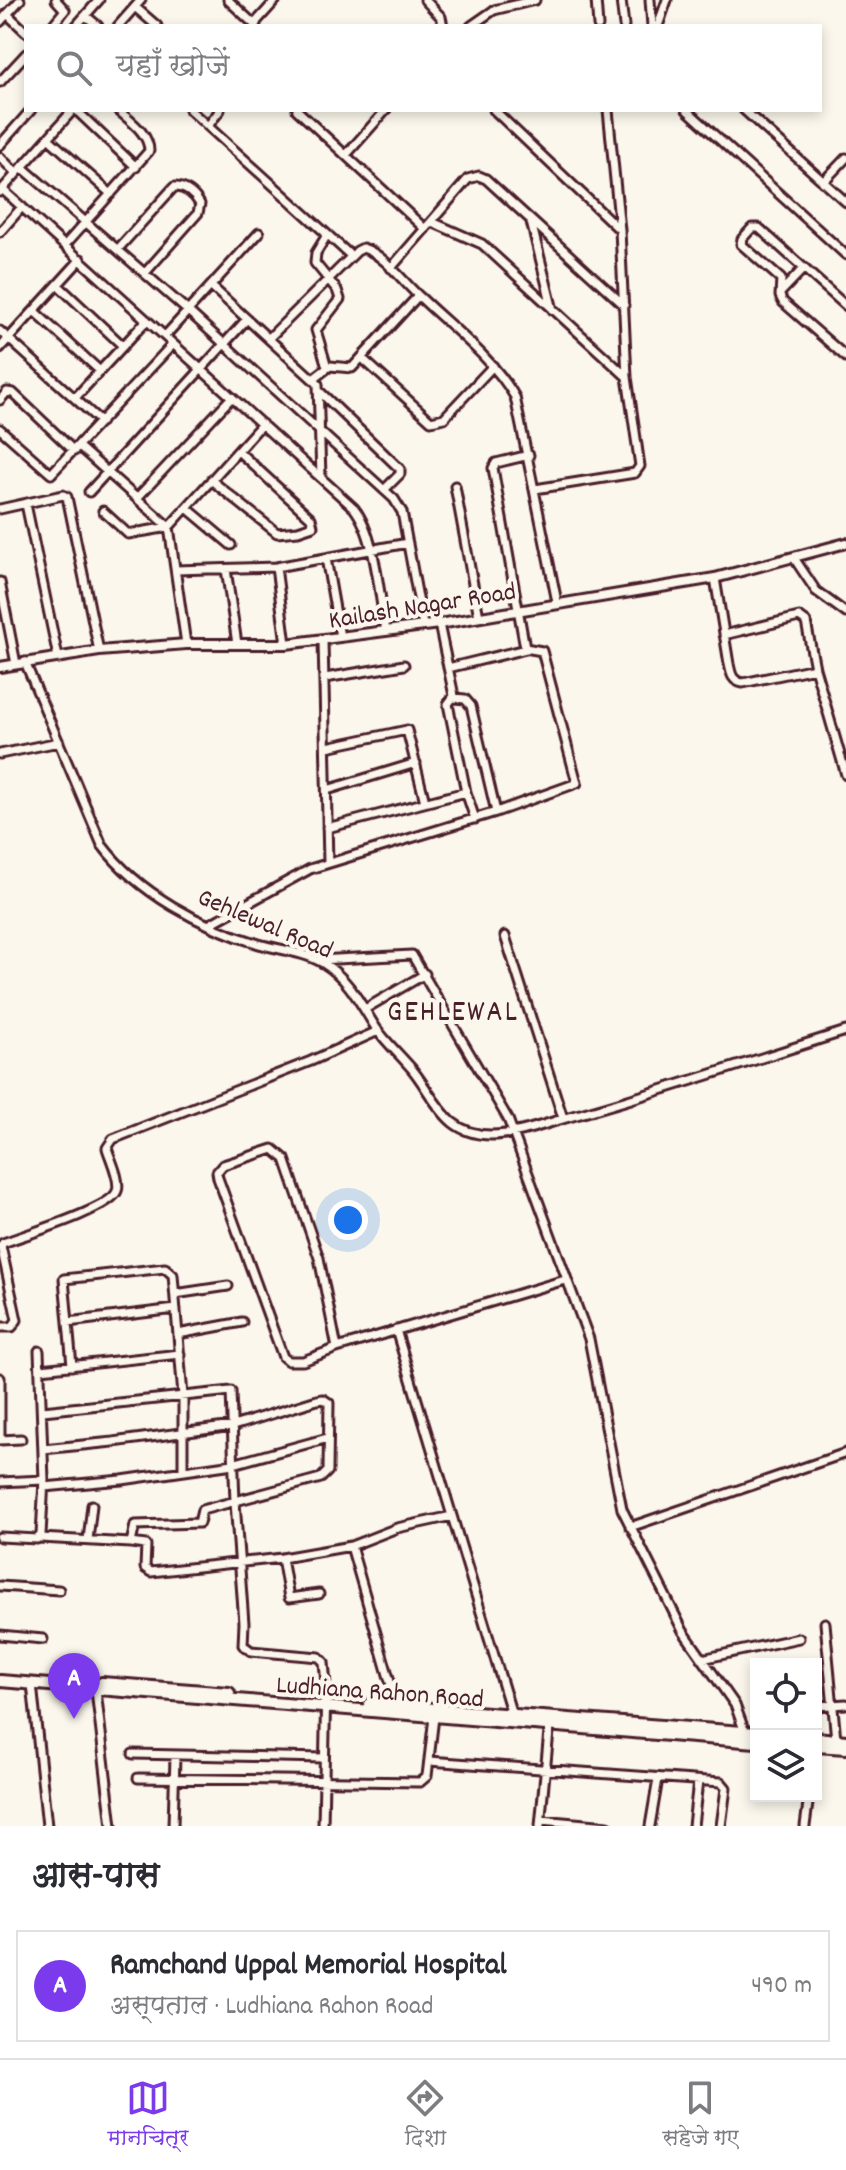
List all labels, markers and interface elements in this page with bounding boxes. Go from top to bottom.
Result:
search box [24,24,822,112]
icon: search [52,46,96,90]
text: यहाँ खोजें [116,47,230,90]
street label: Kailash Nagar Road [326,574,519,641]
street label: Gehlewal Road [191,880,338,970]
district label: GEHLEWAL [387,993,519,1036]
your location [328,1200,368,1240]
pin: A [48,1653,100,1719]
map controls [750,1658,822,1802]
button: locate [750,1658,822,1730]
street label: Ludhiana Rahon Road [275,1668,485,1719]
button: layers [750,1730,822,1802]
text: आस-पास [32,1854,159,1903]
text: Ramchand Uppal Memorial Hospital [110,1946,507,1989]
text: A [53,1968,67,2005]
text: 490 m [751,1968,812,2005]
text: अस्पताल · Ludhiana Rahon Road [110,1989,433,2026]
tab: मानचित्र [107,2076,189,2155]
tab: दिशा [403,2076,447,2155]
tab: सहेजे गए [662,2076,738,2155]

